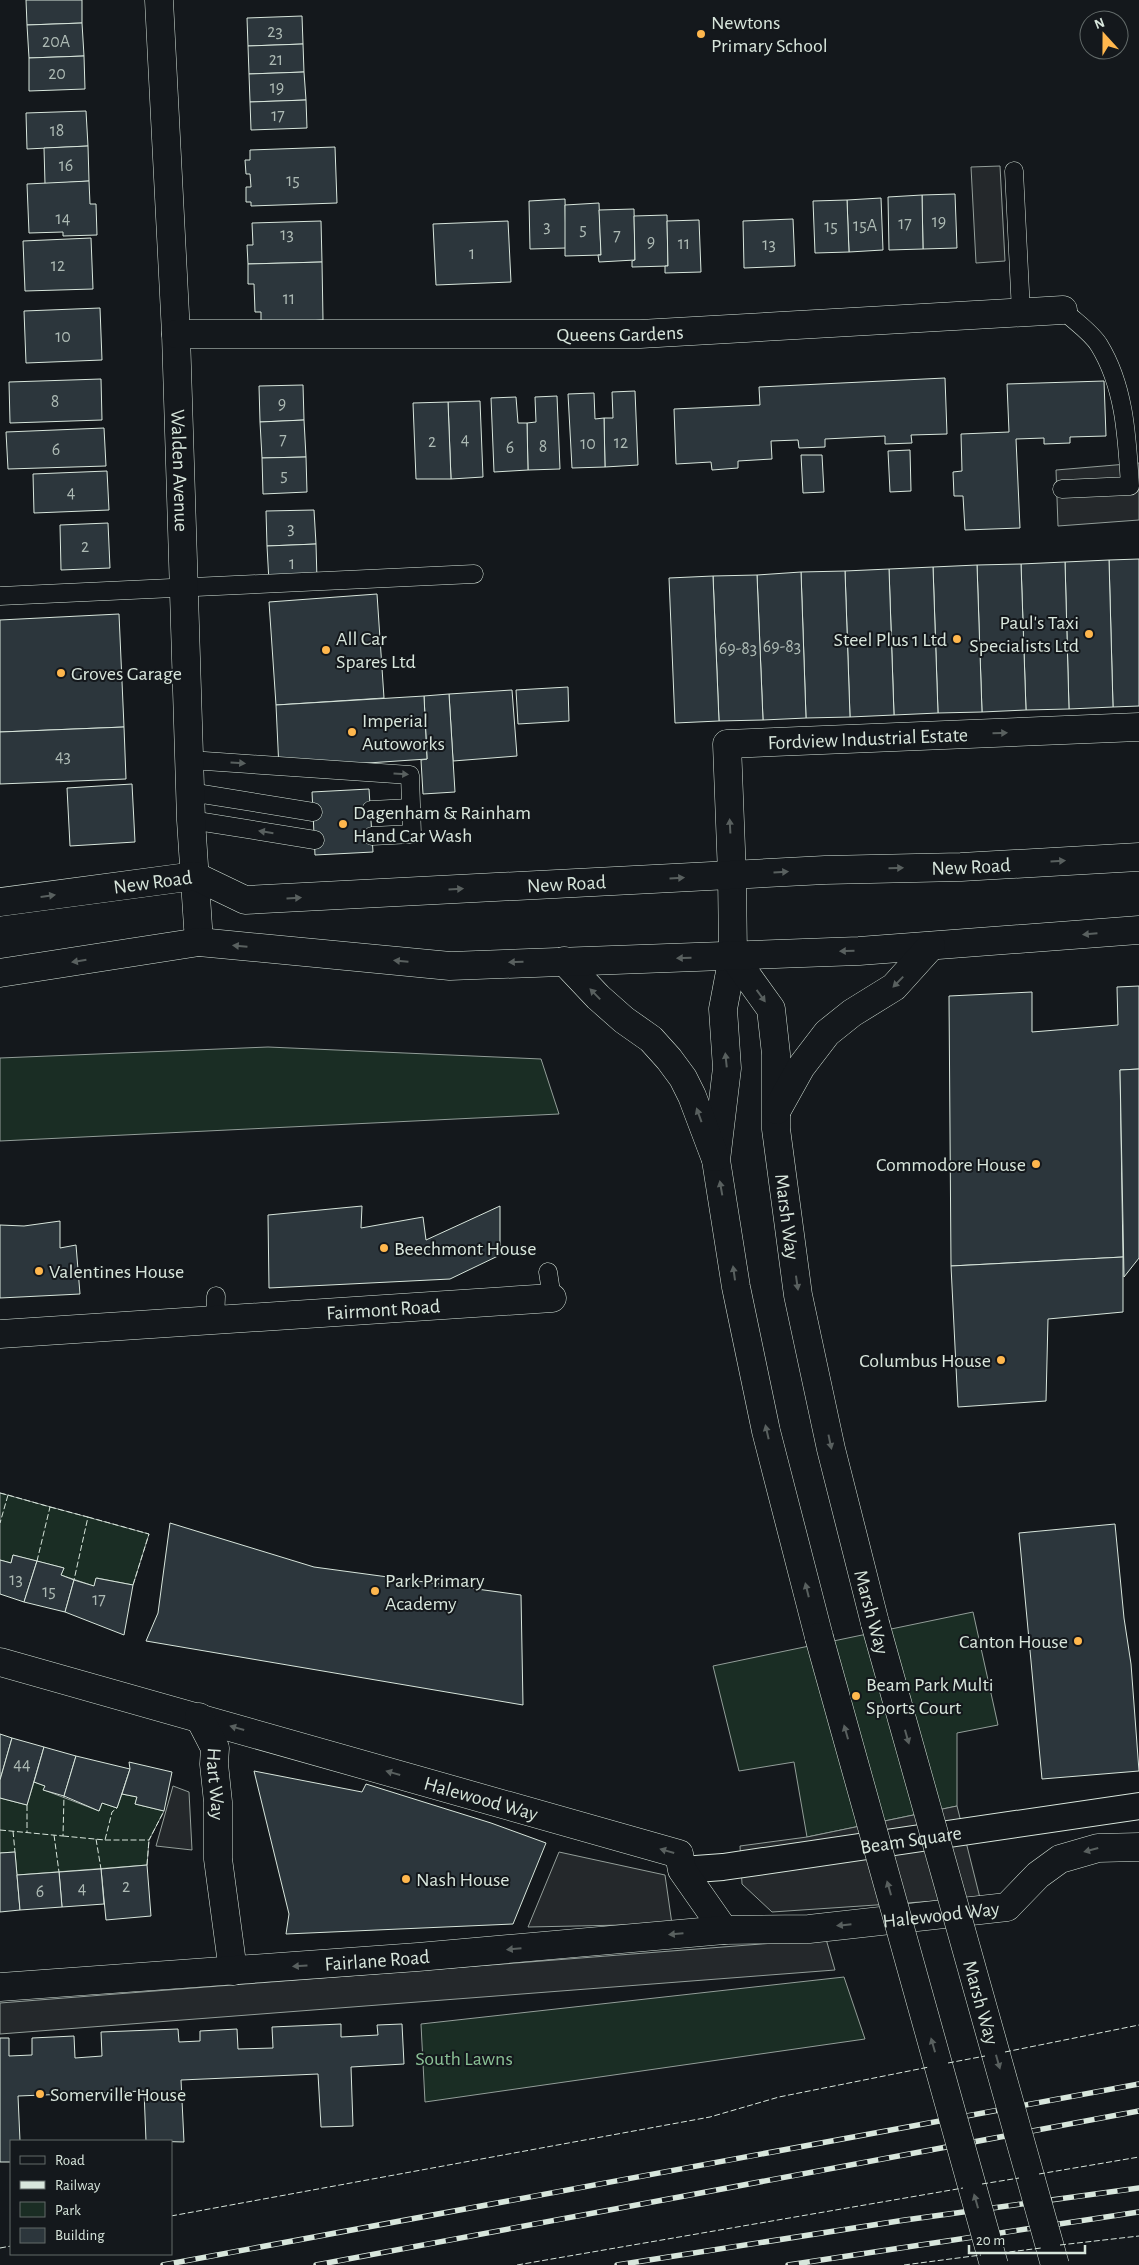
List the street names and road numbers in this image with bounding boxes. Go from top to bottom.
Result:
street label: Queens Gardens [556,323,684,345]
street label: Walden Avenue [167,409,191,532]
street label: Fordview Industrial Estate [767,725,968,753]
street label: New Road [931,855,1011,879]
street label: New Road [112,867,193,898]
street label: New Road [526,872,606,896]
street label: Marsh Way [771,1173,802,1262]
street label: Fairmont Road [326,1296,441,1324]
street label: Marsh Way [850,1568,892,1657]
street label: Hart Way [203,1747,227,1821]
street label: Halewood Way [422,1773,541,1825]
street label: Beam Square [859,1823,963,1858]
street label: Halewood Way [881,1899,1001,1932]
street label: Fairlane Road [324,1947,431,1975]
street label: Marsh Way [959,1958,1002,2047]

